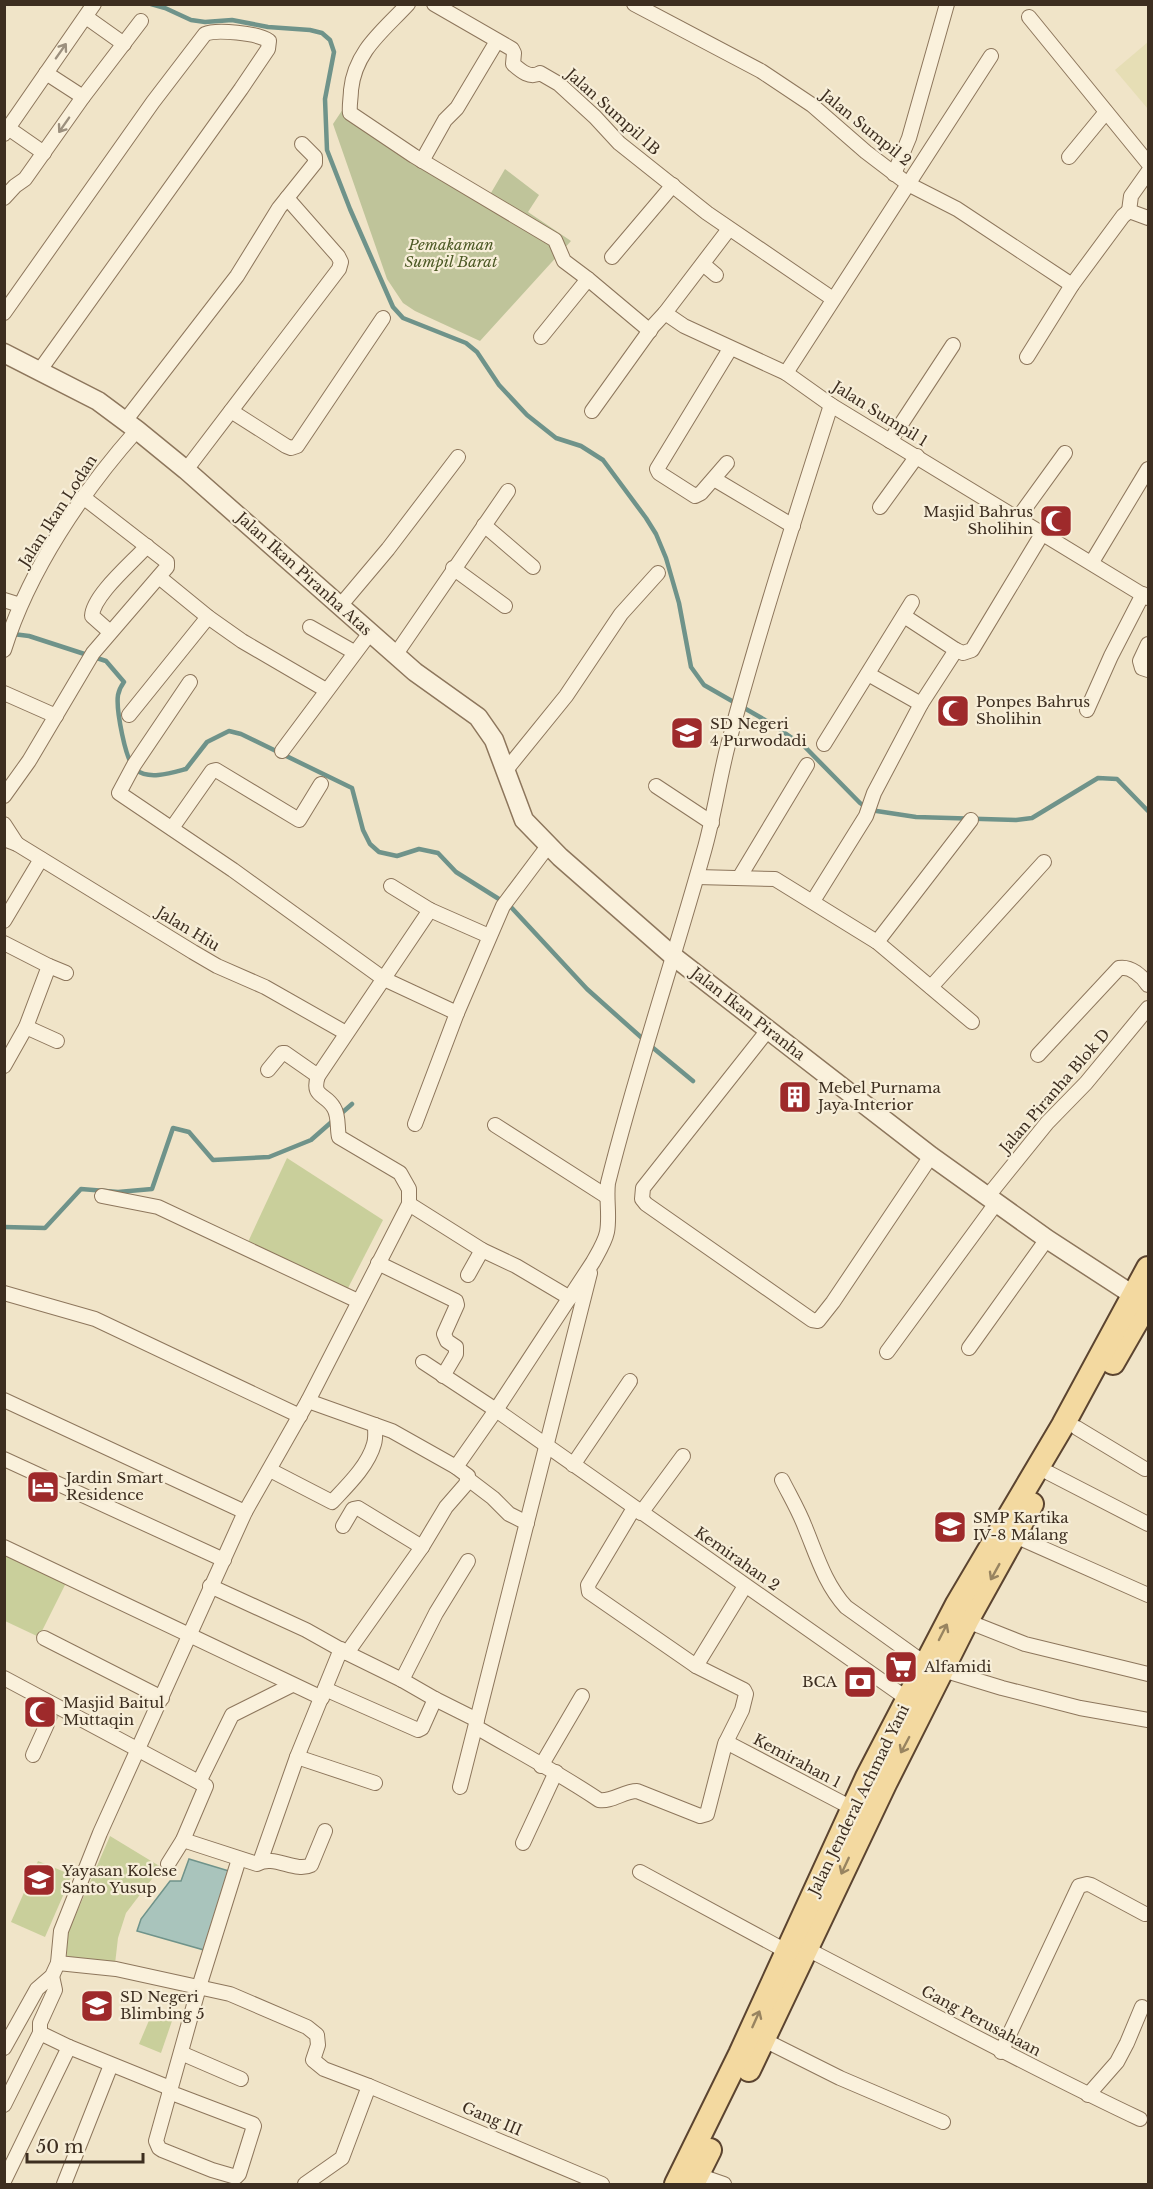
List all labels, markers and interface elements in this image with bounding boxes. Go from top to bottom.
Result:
one-way arrow [55,44,68,60]
street label: Jalan Sumpil 1B [561,63,664,159]
street label: Jalan Sumpil 2 [816,84,915,170]
one-way arrow [58,116,70,132]
park label: Pemakaman Sumpil Barat [405,235,498,271]
street label: Jalan Sumpil 1 [828,376,931,450]
street label: Jalan Ikan Lodan [13,451,101,572]
place label: Masjid Bahrus Sholihin [923,502,1033,538]
mosque icon: Masjid Bahrus Sholihin [1038,503,1074,539]
street label: Jalan Ikan Piranha Atas [231,506,376,640]
place label: Ponpes Bahrus Sholihin [976,692,1090,728]
mosque icon: Ponpes Bahrus Sholihin [935,693,971,729]
place label: SD Negeri 4 Purwodadi [710,714,807,750]
school or university icon: SD Negeri 4 Purwodadi [669,715,705,751]
street label: Jalan Hiu [151,901,223,955]
street label: Jalan Ikan Piranha [686,962,810,1065]
street label: Jalan Piranha Blok D [994,1025,1114,1158]
place label: Mebel Purnama Jaya Interior [816,1078,941,1114]
building icon: Mebel Purnama Jaya Interior [777,1079,813,1115]
place label: Jardin Smart Residence [64,1468,164,1504]
hotel icon: Jardin Smart Residence [25,1469,61,1505]
place label: SMP Kartika IV-8 Malang [973,1508,1069,1544]
school or university icon: SMP Kartika IV-8 Malang [932,1509,968,1545]
street label: Kemirahan 2 [691,1522,783,1595]
one-way arrow [989,1563,1001,1580]
one-way arrow [937,1624,949,1641]
supermarket icon: Alfamidi [883,1649,919,1685]
place label: Alfamidi [923,1657,991,1676]
bank icon: BCA [842,1664,878,1700]
place label: BCA [802,1672,837,1691]
place label: Masjid Baitul Muttaqin [63,1693,164,1729]
mosque icon: Masjid Baitul Muttaqin [22,1694,58,1730]
street label: Jalan Jenderal Achmad Yani [803,1701,913,1900]
street label: Kemirahan 1 [750,1729,844,1792]
one-way arrow [899,1736,910,1754]
one-way arrow [839,1856,851,1874]
place label: Yayasan Kolese Santo Yusup [61,1861,177,1897]
school or university icon: Yayasan Kolese Santo Yusup [21,1862,57,1898]
street label: Gang Perusahaan [918,1981,1044,2060]
place label: SD Negeri Blimbing 5 [120,1987,205,2023]
school or university icon: SD Negeri Blimbing 5 [79,1988,115,2024]
one-way arrow [751,2010,762,2028]
street label: Gang III [459,2097,525,2140]
scale bar [27,2126,142,2164]
text: 50 m [36,2136,84,2158]

